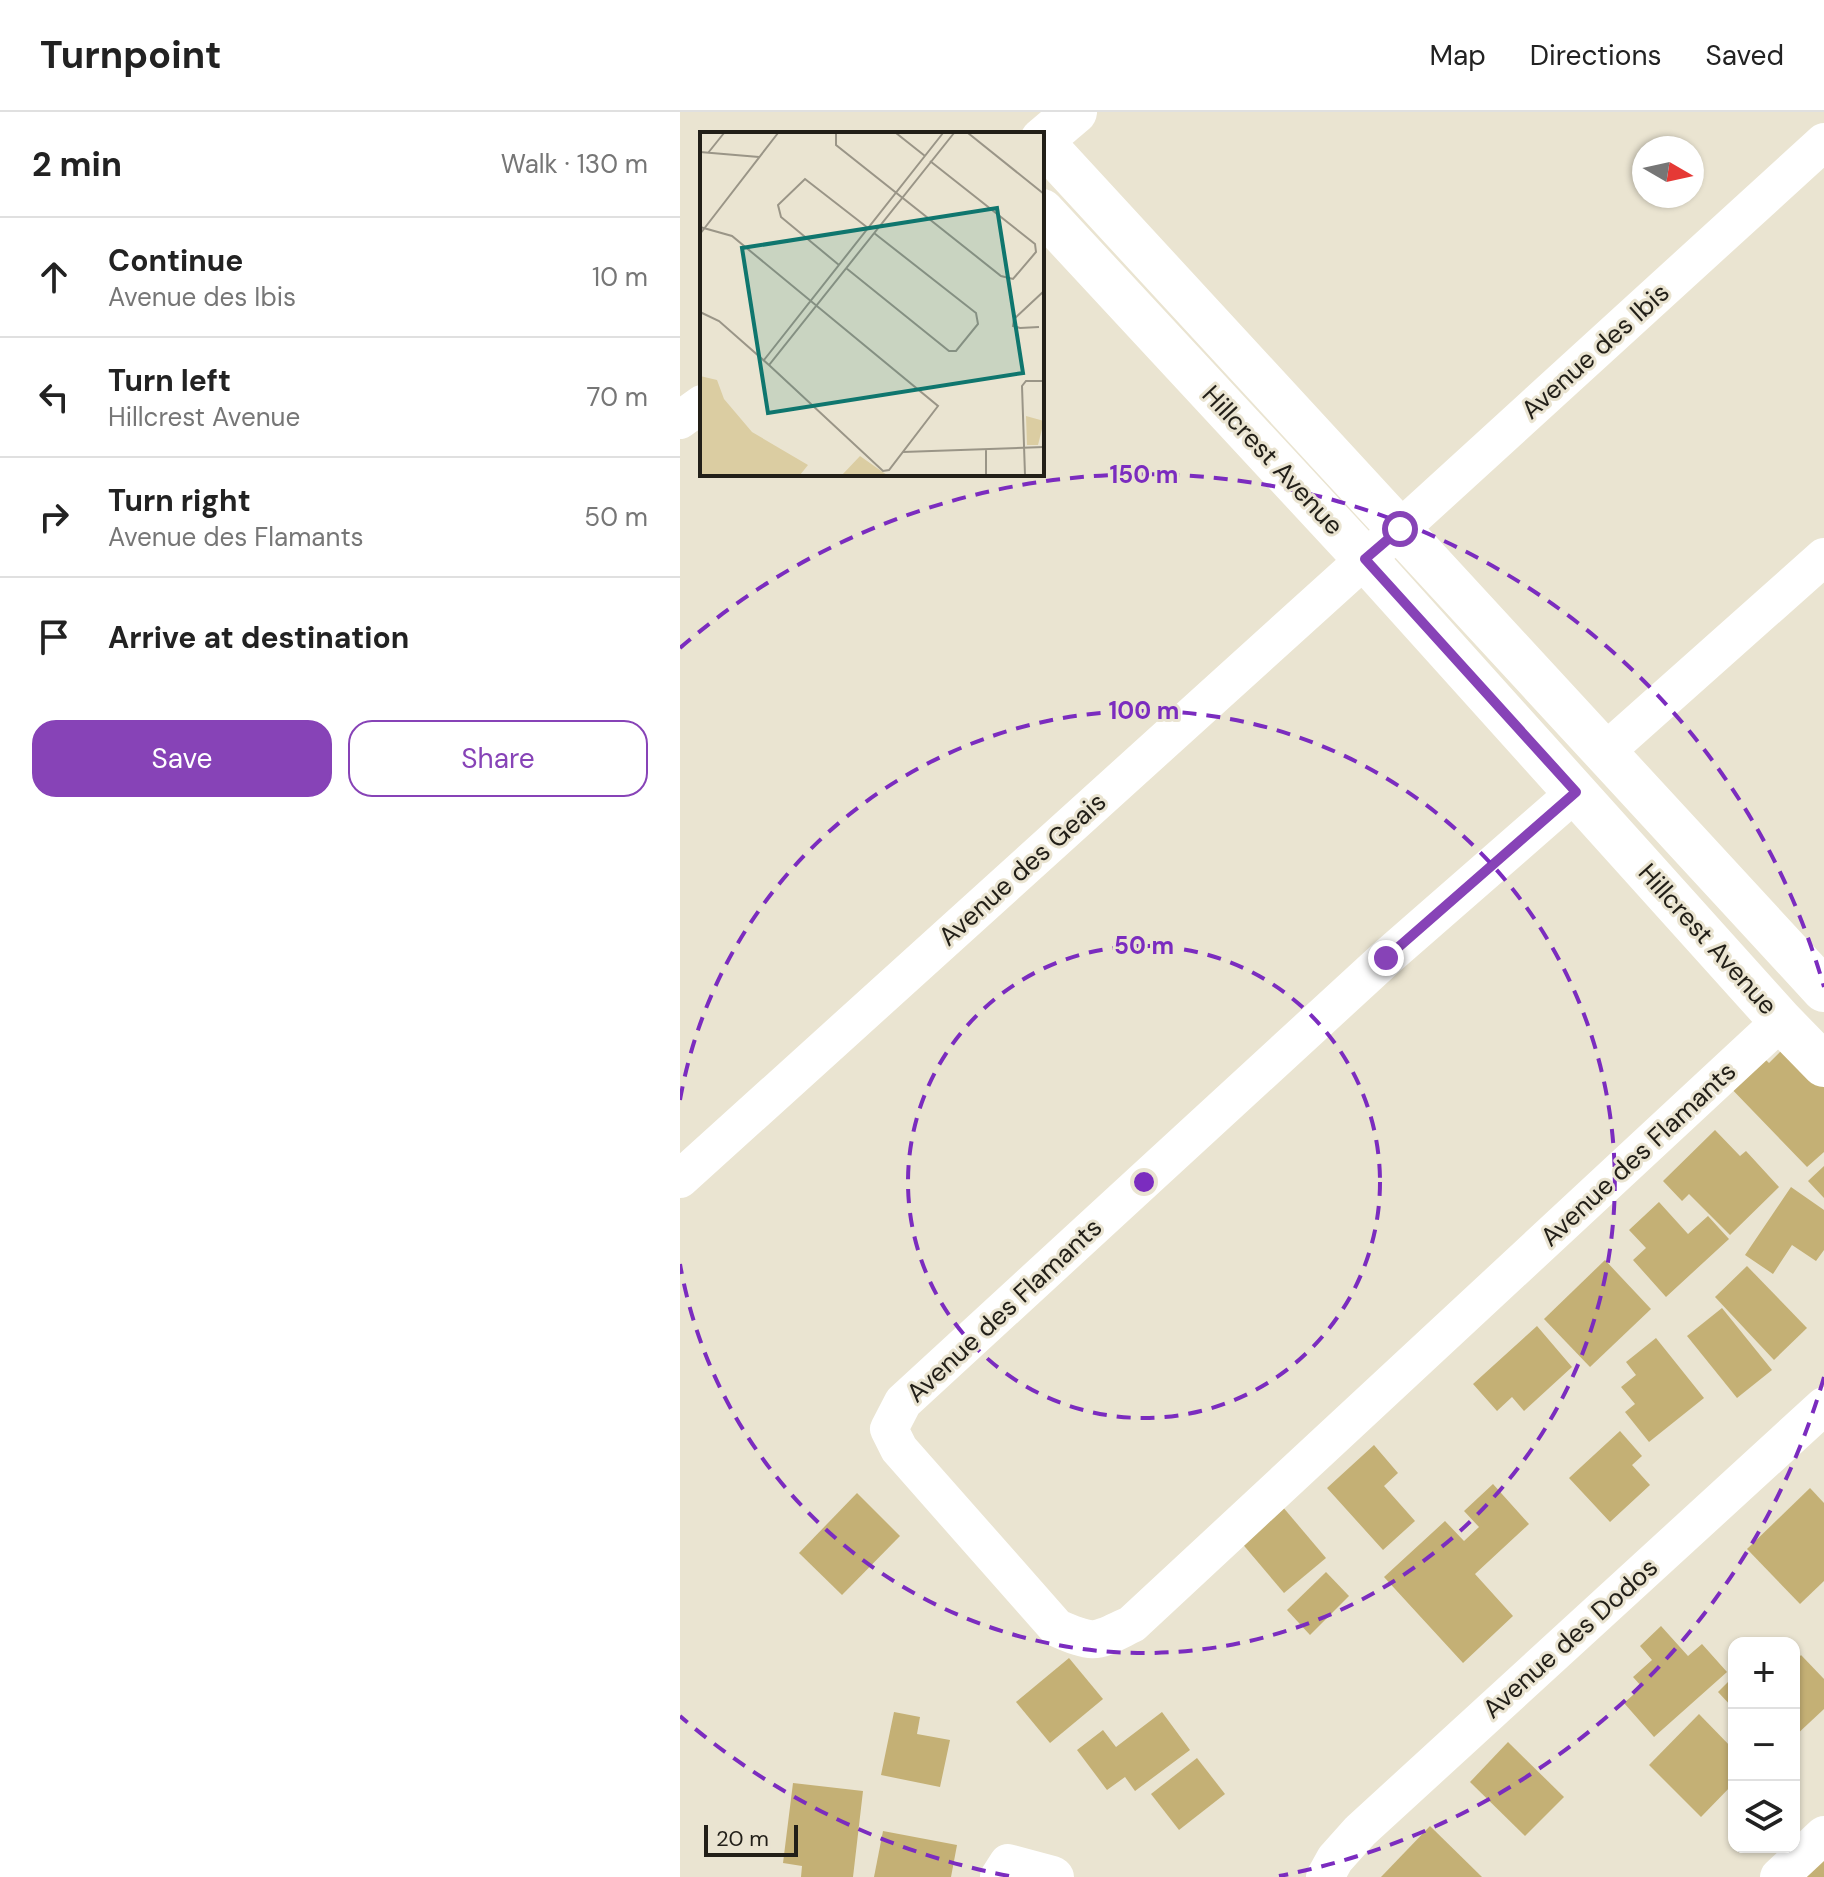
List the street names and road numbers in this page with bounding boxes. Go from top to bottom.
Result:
street label: Avenue des Ibis [1514,275,1676,427]
street label: Hillcrest Avenue [1195,378,1351,542]
street label: Avenue des Geais [931,785,1113,953]
street label: Hillcrest Avenue [1631,856,1785,1022]
street label: Avenue des Flamants [1533,1054,1743,1254]
street label: Avenue des Flamants [899,1210,1109,1410]
street label: Avenue des Dodos [1475,1550,1665,1726]

